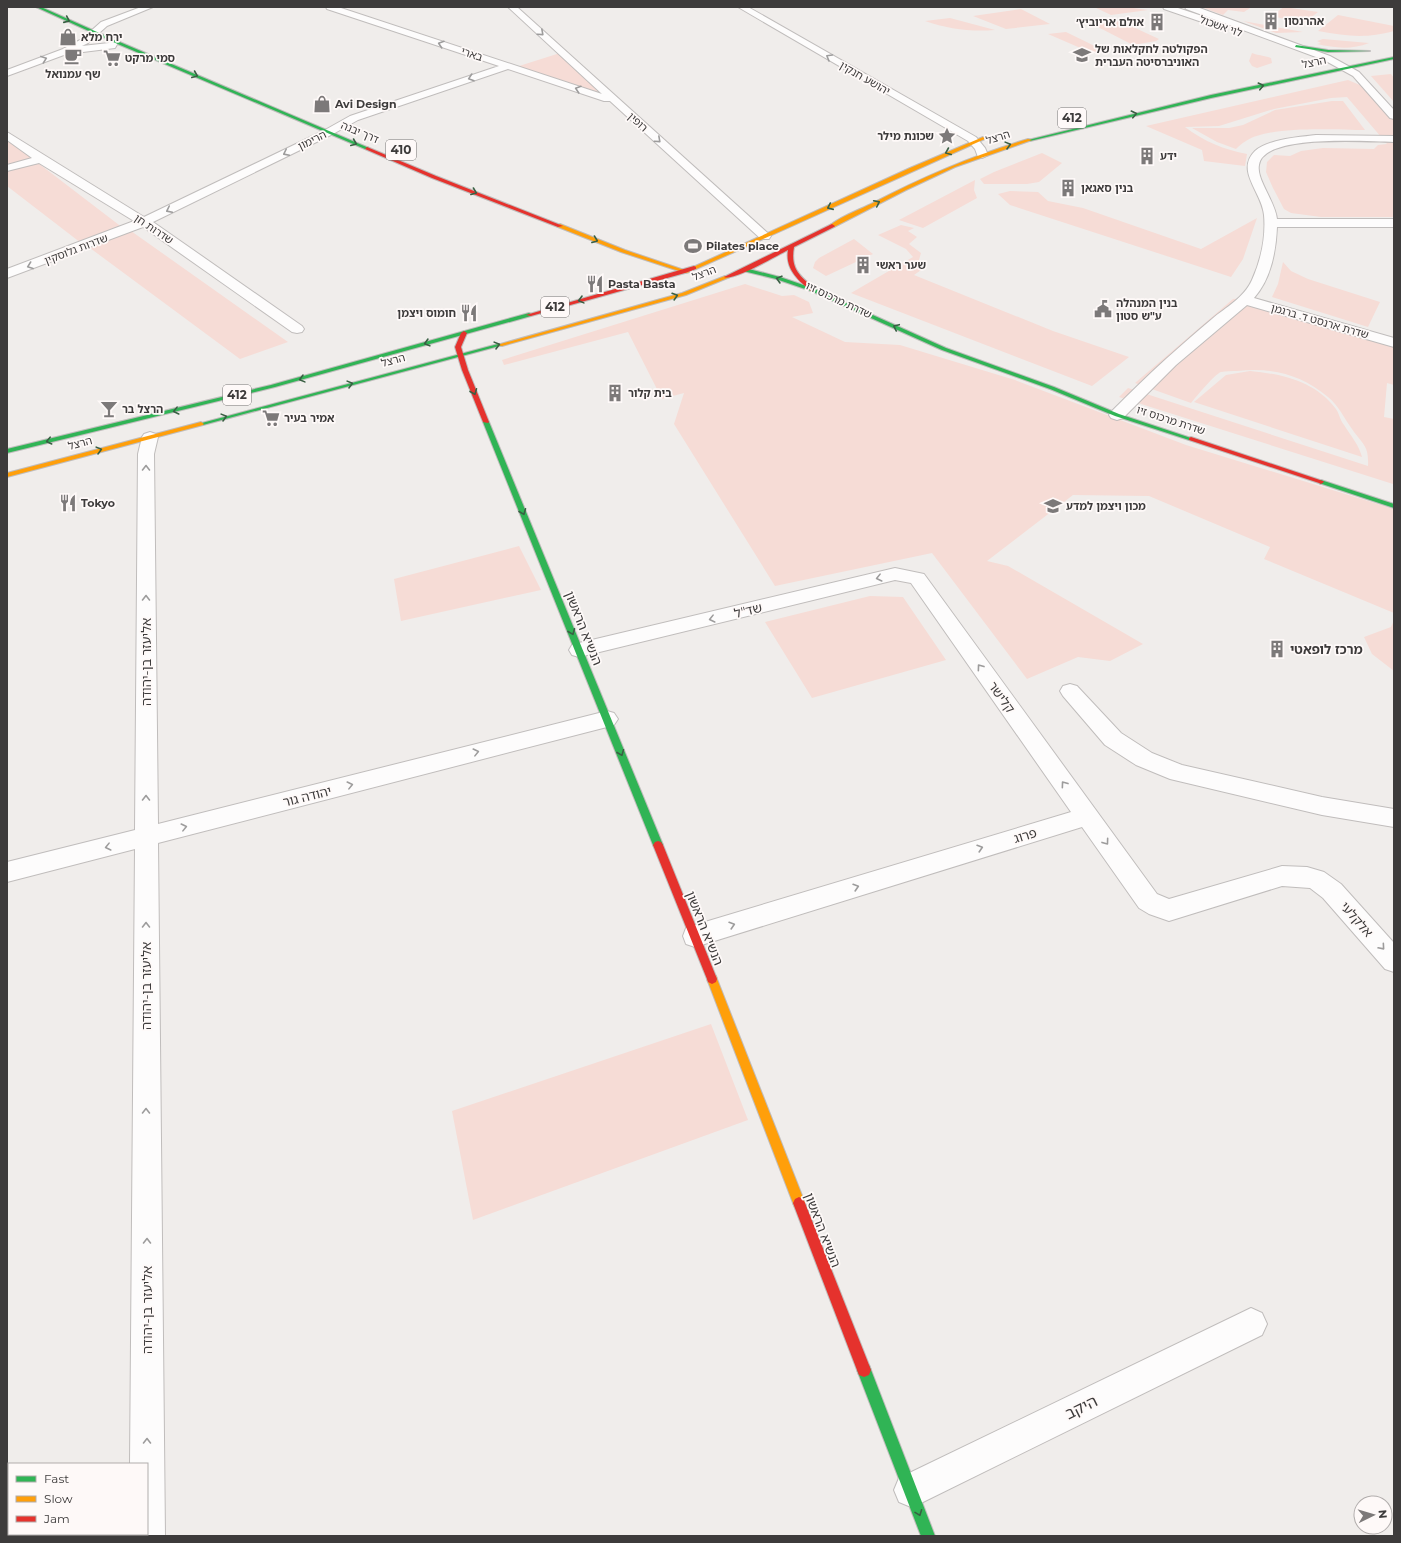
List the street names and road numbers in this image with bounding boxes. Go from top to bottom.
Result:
street label: לוי אשכול [1198,12,1245,40]
street label: בארי [459,44,485,64]
street label: הרצל [1301,53,1328,71]
street label: יהושע חנקין [837,58,893,98]
road number: 412 [1058,108,1086,128]
street label: רופין [625,109,651,135]
street label: דרך יבנה [339,118,381,146]
street label: הרימון [295,127,329,153]
street label: הרצל [984,127,1012,147]
road number: 410 [386,140,416,160]
street label: שדרות חן [132,211,176,247]
street label: שדרות גלוסקין [42,230,110,268]
street label: הרצל [690,262,718,284]
street label: שדרת מרכוס זיו [804,279,874,321]
road number: 412 [541,297,569,317]
street label: שדרת ארנסט ד. ברגמן [1270,300,1370,342]
street label: הרצל [379,350,407,370]
road number: 412 [223,385,251,405]
street label: שדרת מרכוס זיו [1135,402,1207,438]
street label: הרצל [66,433,94,453]
street label: הנשיא הראשון [562,589,606,667]
street label: שד"ל [732,599,764,621]
street label: אליעזר בן-יהודה [138,618,154,706]
street label: קלישר [985,678,1019,716]
street label: יהודה גור [281,782,333,810]
street label: פרוג [1011,824,1039,846]
street label: הנשיא הראשון [683,889,727,967]
street label: אלקלעי [1337,898,1377,940]
street label: אליעזר בן-יהודה [138,942,154,1030]
street label: הנשיא הראשון [801,1190,845,1270]
street label: אליעזר בן-יהודה [139,1266,155,1354]
street label: היקב [1062,1391,1101,1423]

